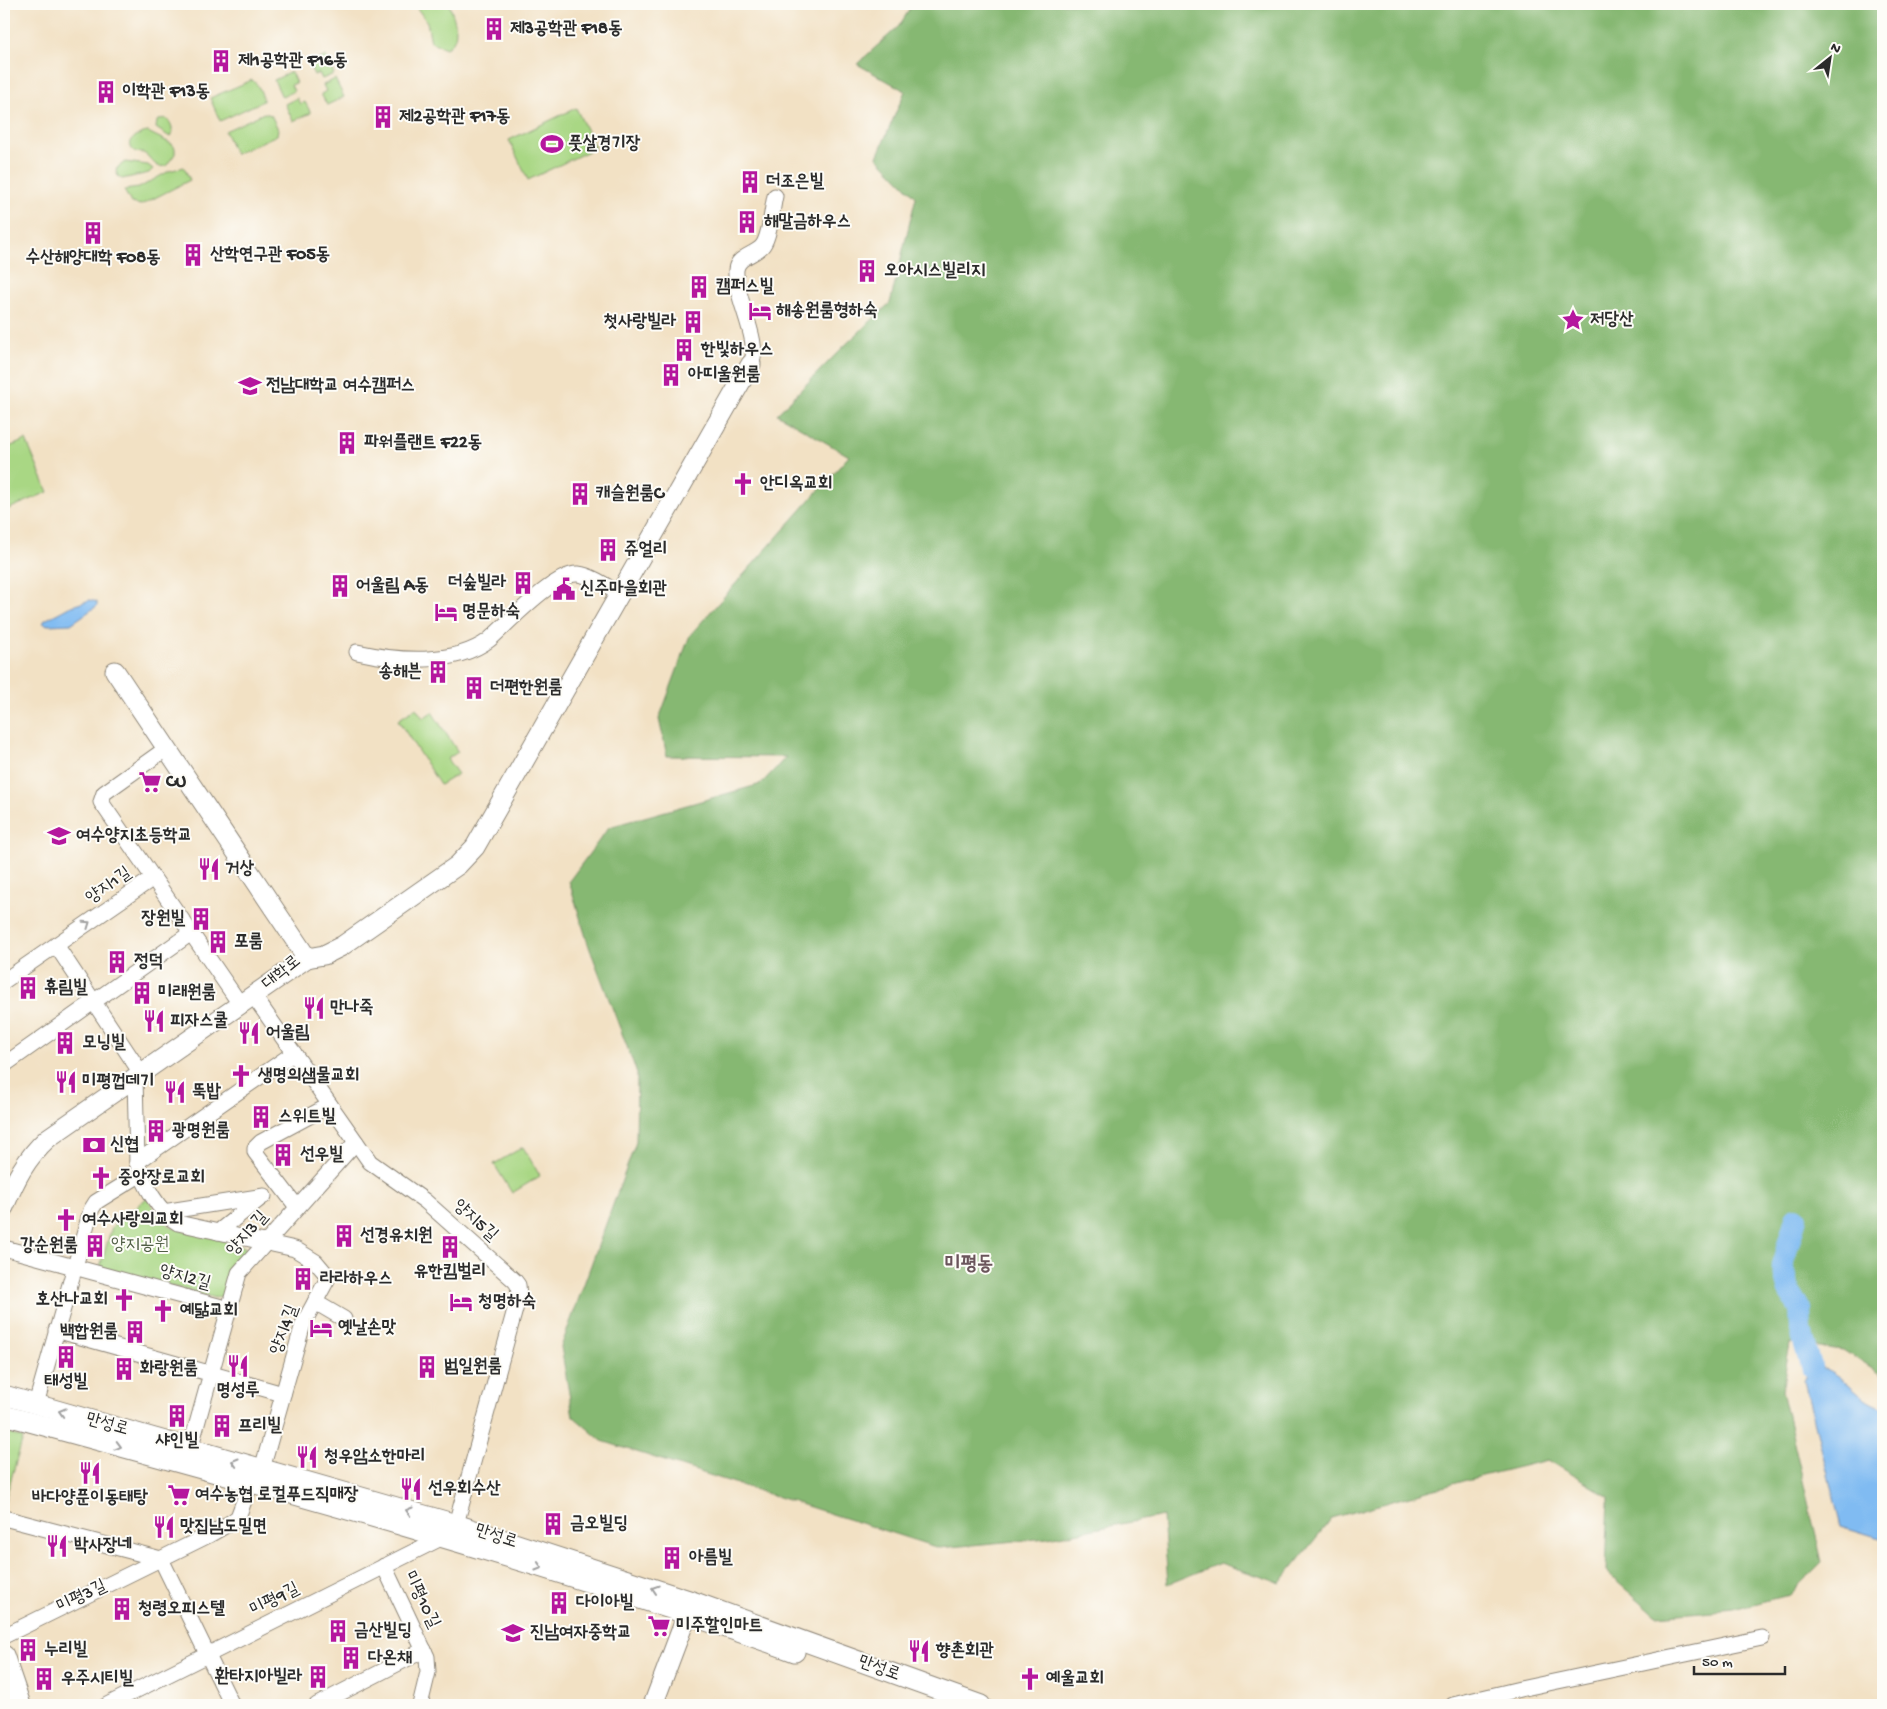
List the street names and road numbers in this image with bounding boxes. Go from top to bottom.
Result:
street label: 양지1길 [82,863,136,909]
street label: 대학로 [259,951,305,995]
street label: 양지5길 [448,1195,502,1247]
street label: 양지3길 [223,1207,274,1261]
street label: 양지2길 [157,1261,213,1295]
street label: 양지4길 [266,1302,304,1358]
street label: 만성로 [83,1409,131,1441]
street label: 만성로 [472,1520,520,1554]
street label: 미평10길 [398,1568,444,1632]
street label: 미평3길 [54,1576,111,1618]
street label: 미평9길 [247,1579,304,1621]
street label: 만성로 [855,1652,903,1686]

